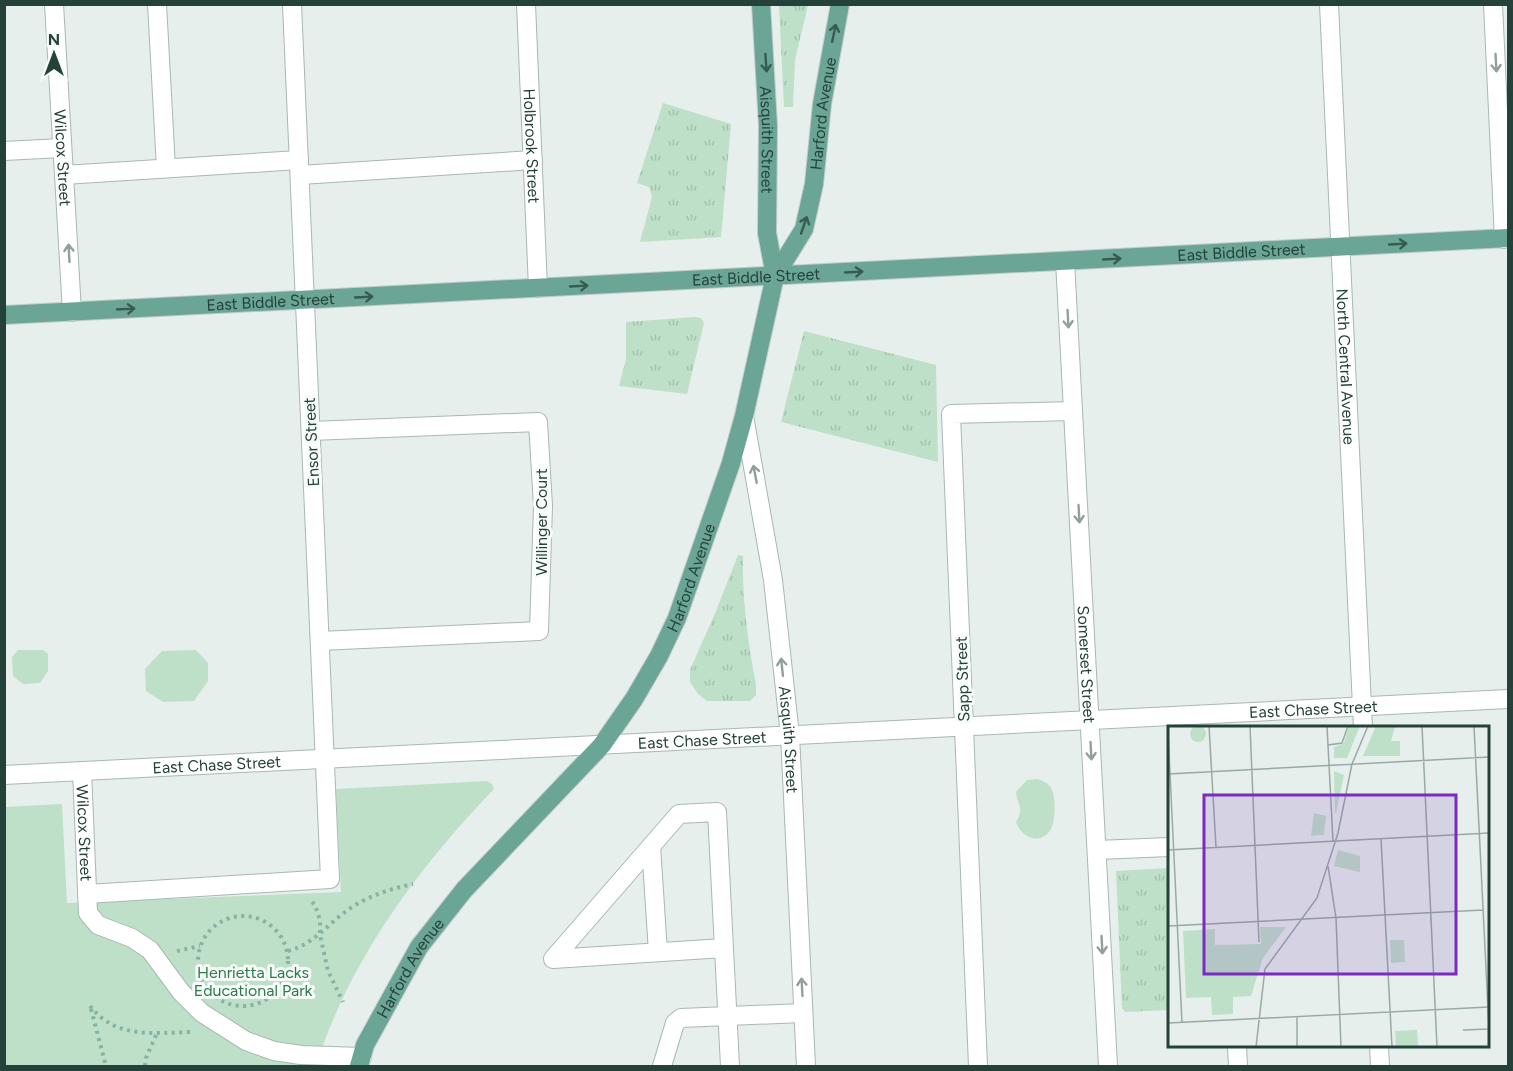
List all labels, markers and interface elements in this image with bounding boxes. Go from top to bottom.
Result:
north arrow [24,24,84,84]
one-way arrow [829,24,840,43]
text: N [48,30,60,49]
one-way arrow [760,52,771,72]
one-way arrow [1490,52,1501,72]
street label: Harford Avenue [806,55,840,171]
street label: Aisquith Street [756,85,777,194]
street label: Holbrook Street [520,88,543,204]
street label: Wilcox Street [50,109,75,207]
one-way arrow [799,216,810,235]
one-way arrow [1388,238,1408,249]
street label: East Biddle Street [1177,239,1306,265]
one-way arrow [63,244,74,264]
one-way arrow [1102,253,1122,264]
street label: East Biddle Street [691,264,821,290]
one-way arrow [844,267,864,278]
one-way arrow [569,281,589,292]
street label: North Central Avenue [1332,288,1359,446]
street label: East Biddle Street [206,289,335,315]
one-way arrow [353,291,373,302]
one-way arrow [115,304,135,315]
one-way arrow [1063,309,1074,329]
street label: Ensor Street [300,397,323,487]
one-way arrow [749,464,760,484]
street label: Willinger Court [532,468,551,576]
one-way arrow [1073,503,1084,523]
street label: Harford Avenue [663,521,719,635]
street label: Somerset Street [1073,605,1099,724]
street label: Sapp Street [952,636,973,722]
one-way arrow [776,657,787,677]
street label: Aisquith Street [775,685,802,794]
street label: East Chase Street [1249,697,1378,722]
inset map [1168,726,1489,1047]
street label: East Chase Street [637,727,767,753]
one-way arrow [1086,740,1097,760]
street label: East Chase Street [152,752,282,777]
street label: Wilcox Street [73,784,96,882]
street label: Harford Avenue [373,914,448,1022]
one-way arrow [1096,935,1107,955]
park label: Henrietta Lacks Educational Park [194,963,313,1000]
one-way arrow [796,978,807,998]

